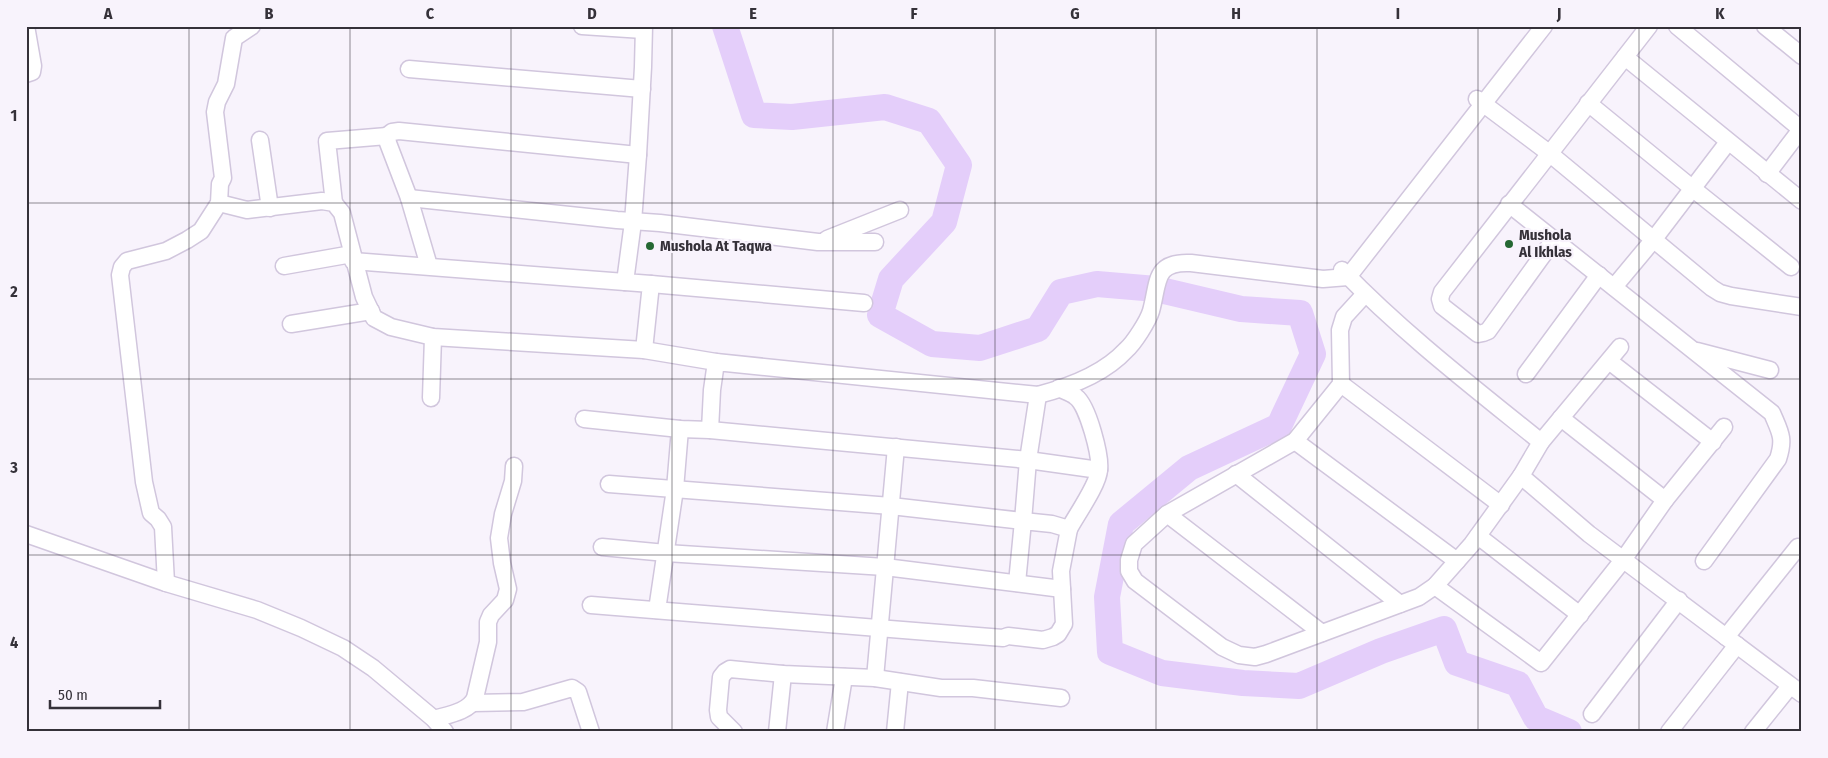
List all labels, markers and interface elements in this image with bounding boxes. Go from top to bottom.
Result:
text: A [103,4,113,23]
text: B [265,4,274,23]
text: C [426,4,435,23]
text: D [587,4,597,23]
text: E [749,4,757,23]
text: F [910,4,918,23]
text: G [1070,4,1080,23]
text: H [1231,4,1241,23]
text: I [1396,4,1400,23]
text: J [1556,4,1561,23]
text: K [1715,4,1725,23]
text: 1 [11,106,17,125]
place label: Mushola Al Ikhlas [1518,226,1572,261]
place label: Mushola At Taqwa [660,237,772,255]
marker: Mushola Al Ikhlas [1503,238,1515,250]
marker: Mushola At Taqwa [644,240,656,252]
text: 2 [9,282,18,301]
text: 3 [9,458,18,477]
text: 4 [10,633,18,652]
scale bar [50,678,160,710]
text: 50 m [58,686,88,704]

